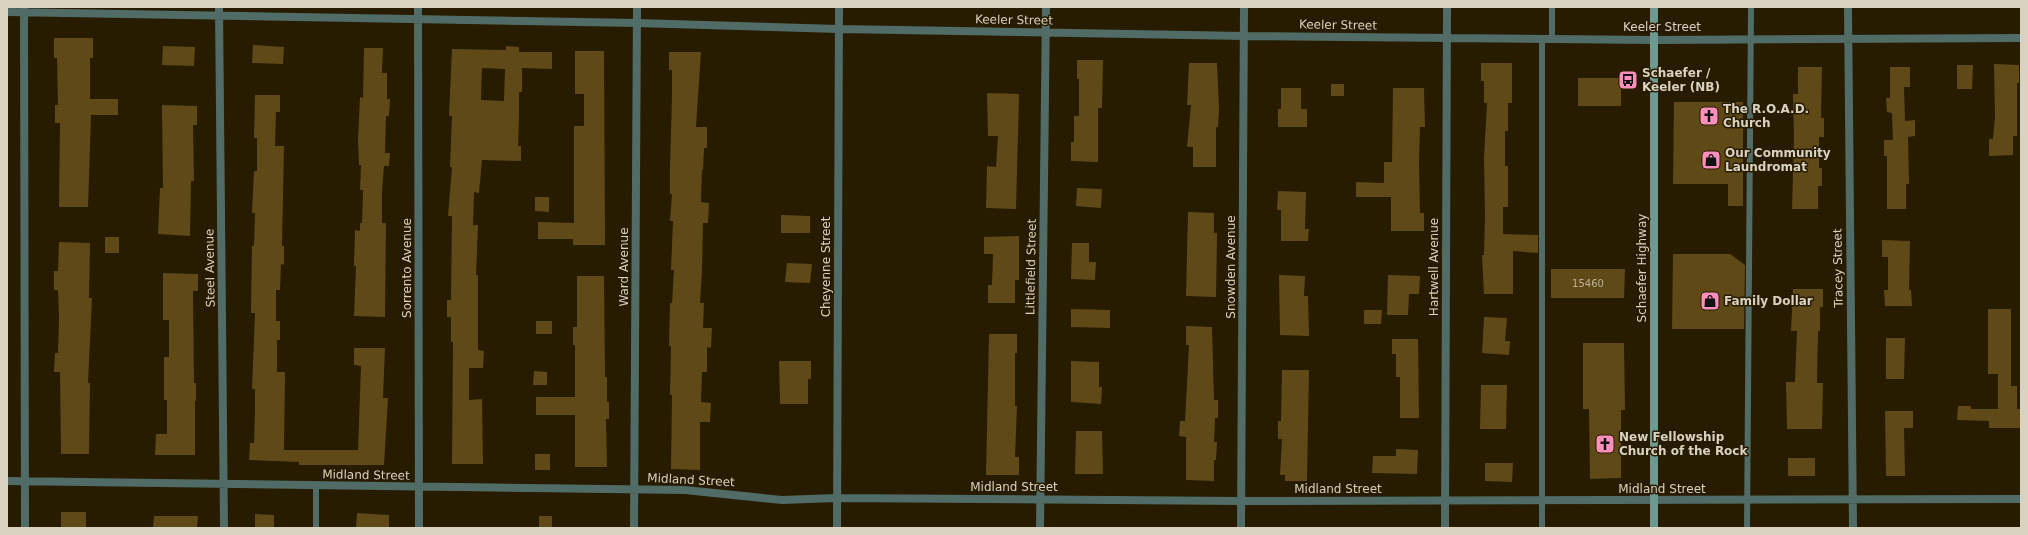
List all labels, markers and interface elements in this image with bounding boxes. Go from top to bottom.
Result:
street label: Keeler Street [975,12,1053,28]
street label: Keeler Street [1299,17,1377,33]
street label: Keeler Street [1623,20,1701,34]
place label: Schaefer / Keeler (NB) [1642,66,1720,94]
bus stop icon: Schaefer / Keeler (NB) [1617,69,1639,91]
place label: The R.O.A.D. Church [1723,102,1809,130]
church icon: The R.O.A.D. Church [1698,105,1720,127]
place label: Our Community Laundromat [1725,146,1831,174]
shop icon: Our Community Laundromat [1700,149,1722,171]
street label: Schaefer Highway [1635,214,1649,322]
street label: Snowden Avenue [1224,215,1238,319]
street label: Cheyenne Street [819,216,833,317]
street label: Sorrento Avenue [400,218,414,318]
street label: Littlefield Street [1023,218,1039,315]
street label: Hartwell Avenue [1427,218,1441,316]
street label: Ward Avenue [617,227,631,307]
street label: Steel Avenue [202,228,218,308]
street label: Tracey Street [1830,228,1846,309]
house number: 15460 [1572,278,1604,289]
shop icon: Family Dollar [1699,290,1721,312]
place label: Family Dollar [1724,294,1813,308]
place label: New Fellowship Church of the Rock [1619,430,1748,458]
church icon: New Fellowship Church of the Rock [1594,433,1616,455]
street label: Midland Street [322,467,410,483]
street label: Midland Street [647,471,735,489]
street label: Midland Street [970,480,1058,494]
street label: Midland Street [1294,482,1382,496]
street label: Midland Street [1618,482,1706,496]

